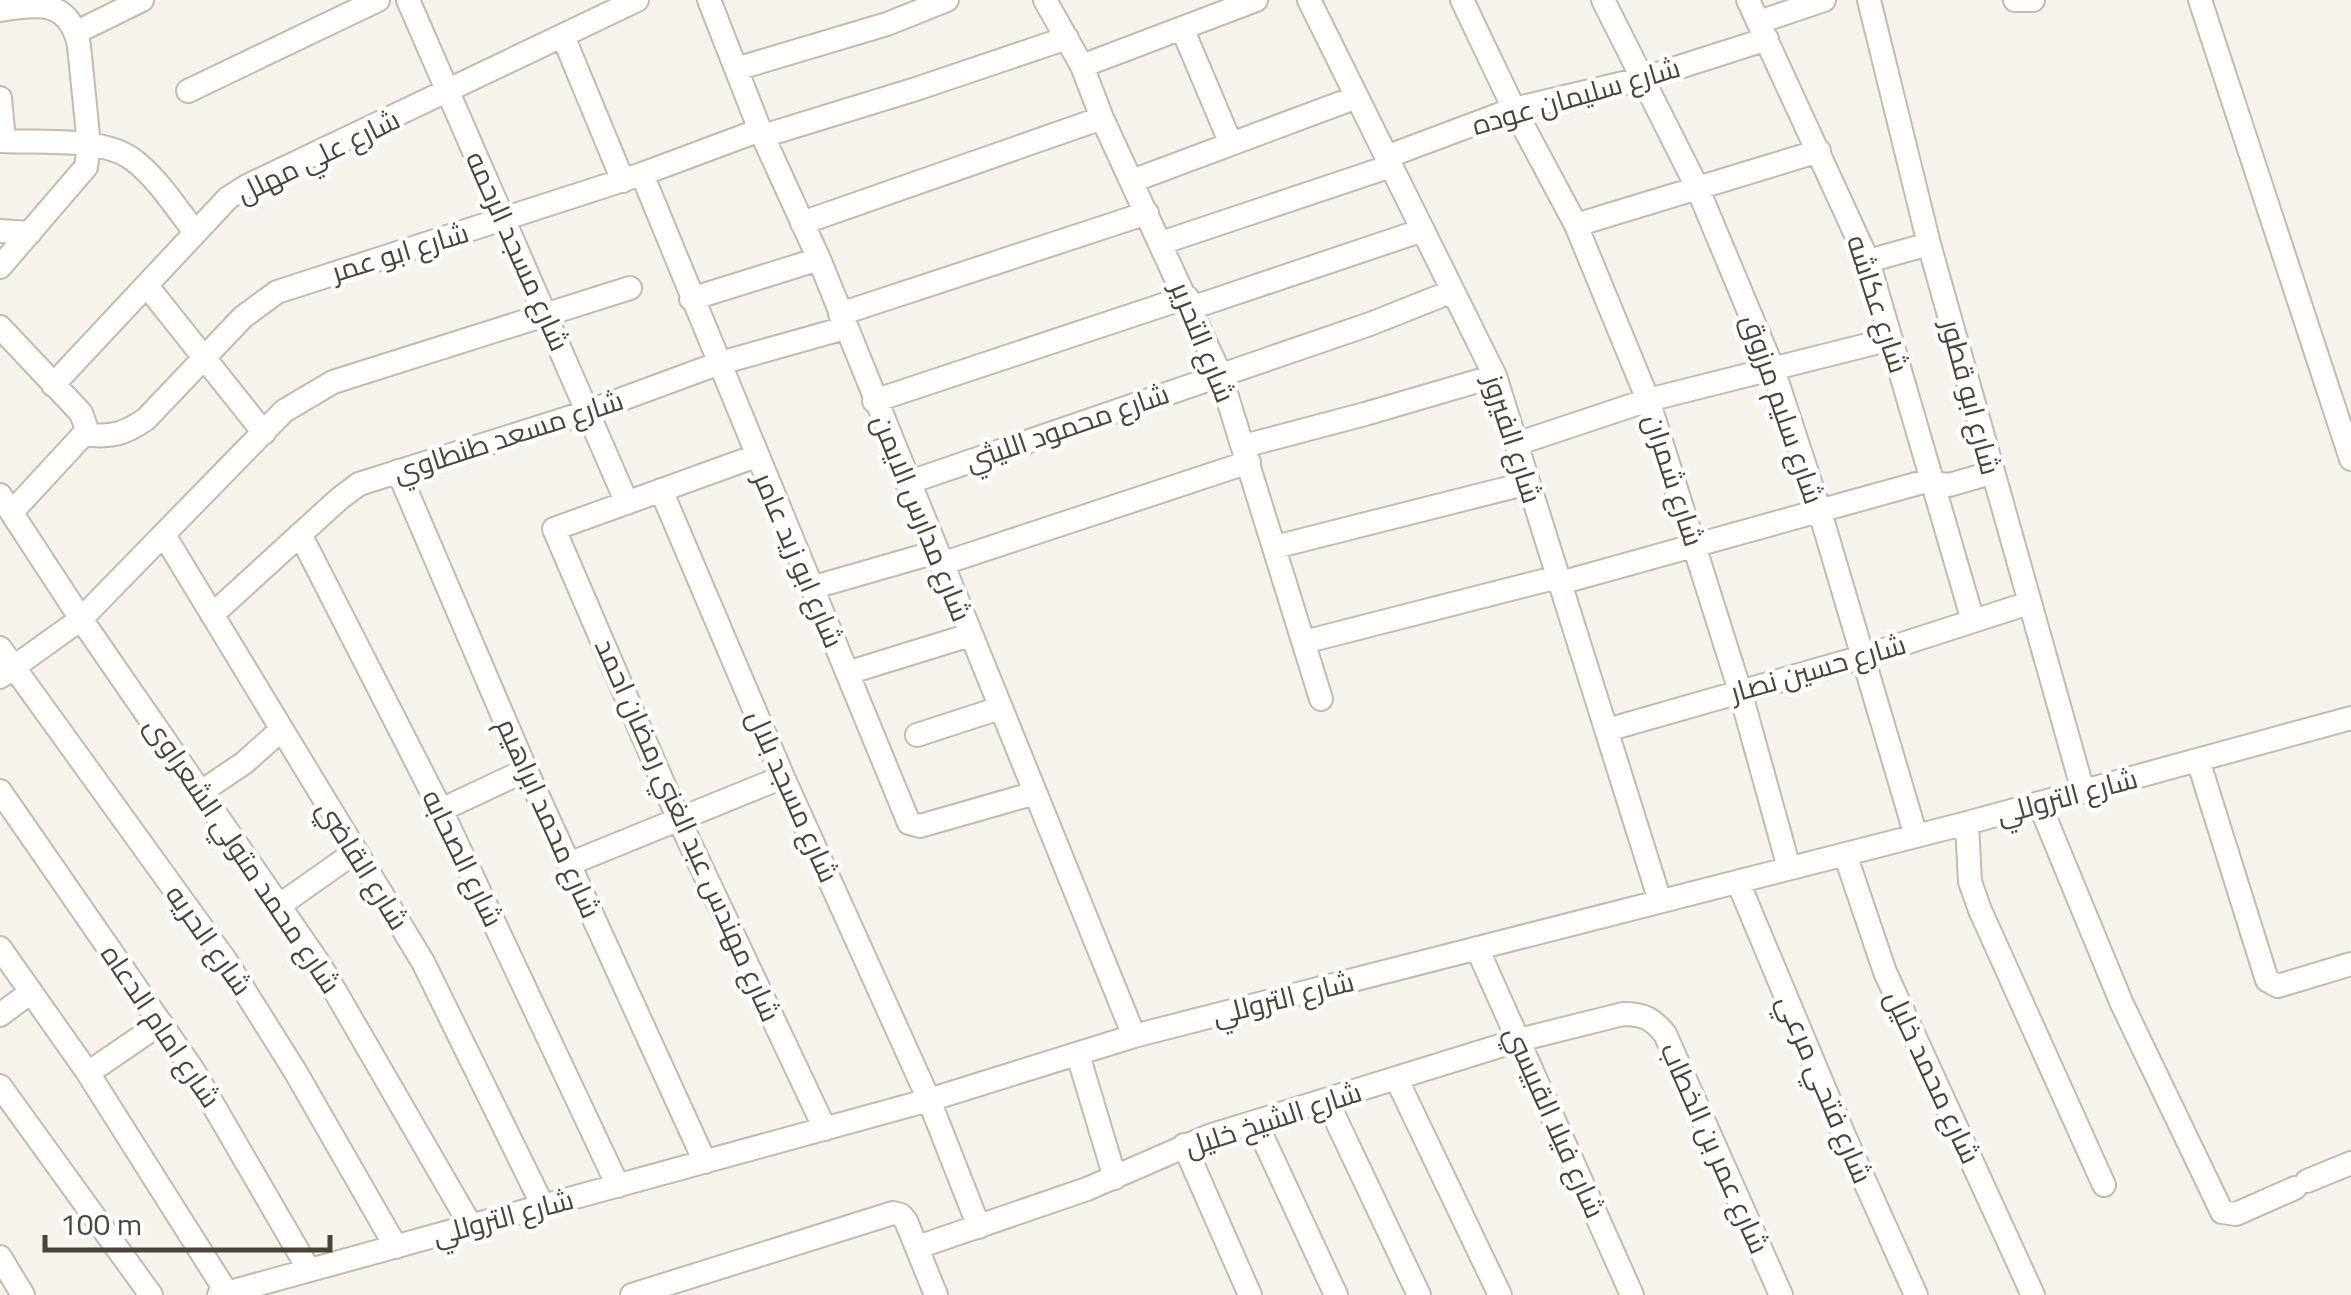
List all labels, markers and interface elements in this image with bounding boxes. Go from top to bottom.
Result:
street label: شارع سليمان عوده [1467,45,1685,146]
street label: شارع علي مهلل [229,97,407,215]
street label: شارع مسجد الرحمه [455,144,582,358]
street label: شارع ابو عمر [324,210,474,293]
street label: شارع عكاشه [1836,229,1921,378]
street label: شارع التحرير [1159,273,1247,409]
street label: شارع سليم مرزوق [1731,308,1836,510]
street label: شارع ابو قطور [1930,312,2013,479]
street label: شارع الفيروز [1472,367,1554,509]
street label: شارع محمود الليثي [959,371,1175,483]
street label: شارع مسعد طنطاوي [387,378,629,494]
street label: شارع مدارس الايمن [861,408,984,628]
street label: شارع شمران [1633,408,1716,552]
street label: شارع ابو زيد عامر [742,463,856,654]
street label: شارع حسين نصار [1723,622,1911,714]
street label: شارع مهندس عبد الغني رمضان احمد [583,631,793,1029]
street label: شارع مسجد بلال [736,702,851,889]
street label: شارع محمد متولي الشعراوى [134,708,352,1002]
street label: شارع محمد ابراهيم [486,711,613,925]
street label: شارع التروللي [1991,756,2143,836]
street label: شارع الصحابه [412,782,515,934]
street label: شارع القاضي [306,791,420,938]
street label: شارع الحريه [155,875,263,1004]
street label: شارع امام الدعاه [91,935,232,1116]
street label: شارع التروللي [1207,959,1359,1037]
street label: شارع محمد خليل [1874,983,1993,1171]
street label: شارع فتحي مرعي [1765,988,1885,1190]
street label: شارع فيلا القبيسي [1494,1019,1617,1225]
street label: شارع عمر بن الخطاب [1650,1035,1781,1260]
street label: شارع الشيخ خليل [1179,1070,1367,1167]
street label: شارع التروللي [427,1177,579,1257]
scale bar [45,1190,330,1252]
text: 100 m [60,1201,142,1247]

